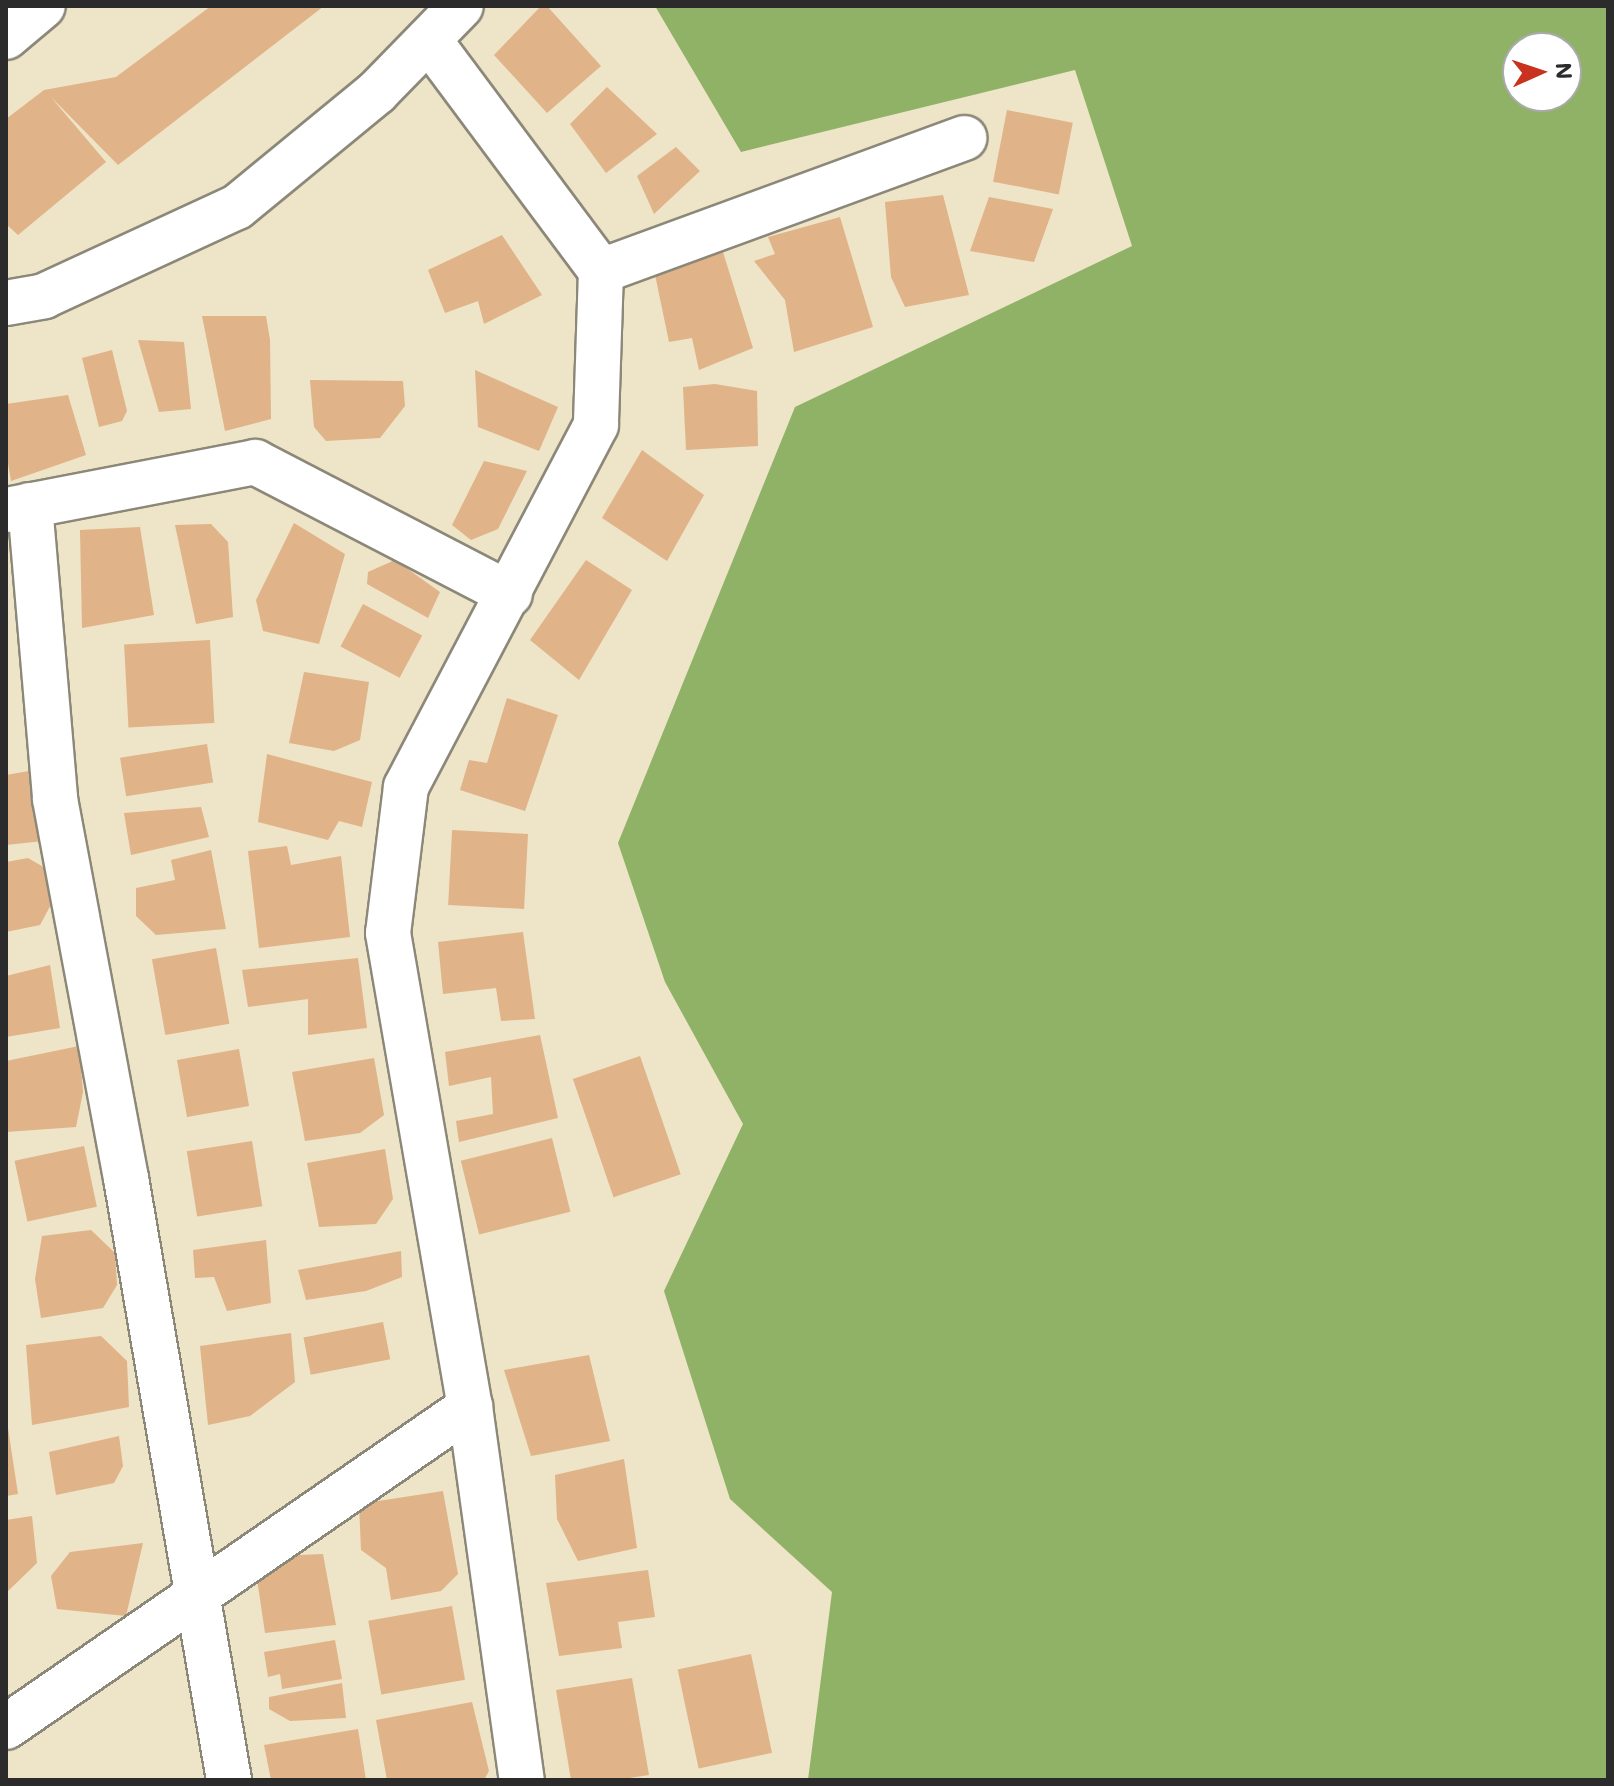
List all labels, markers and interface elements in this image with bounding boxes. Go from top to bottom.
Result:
north arrow [1502,32,1582,112]
text: N [1550,62,1579,80]

